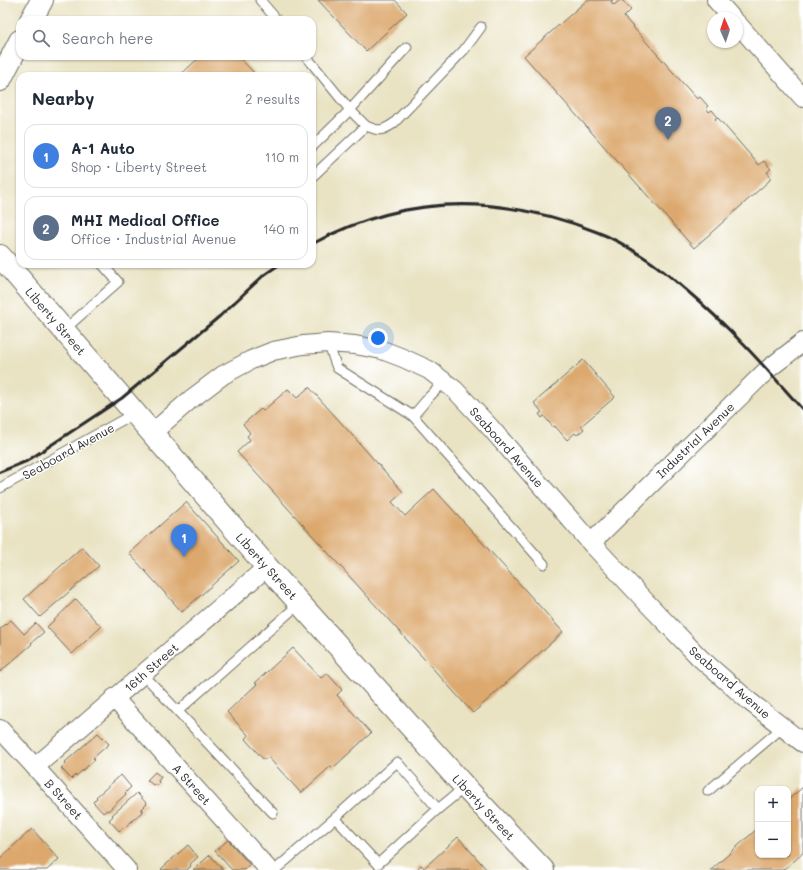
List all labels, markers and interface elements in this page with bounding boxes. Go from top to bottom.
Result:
north arrow [707,12,743,48]
search box [16,16,316,60]
icon: search [30,27,52,49]
text: Search here [62,28,153,48]
text: Nearby [32,87,94,109]
text: 2 results [245,90,300,107]
pin: 2 [655,107,681,140]
text: A-1 Auto [71,138,135,158]
text: 1 [43,148,49,165]
text: 110 m [265,148,299,165]
text: Shop · Liberty Street [71,158,207,175]
text: MHI Medical Office [71,210,220,230]
text: 2 [42,220,50,237]
text: 140 m [263,220,299,237]
text: Office · Industrial Avenue [71,230,236,247]
street label: Liberty Street [22,284,90,358]
your location [368,328,388,348]
street label: Industrial Avenue [652,399,738,481]
street label: Seaboard Avenue [467,403,547,491]
street label: Seaboard Avenue [19,419,117,483]
pin: 1 [171,524,197,557]
street label: Liberty Street [233,529,301,603]
street label: 16th Street [121,639,181,695]
street label: Seaboard Avenue [686,642,774,722]
street label: A Street [169,760,215,808]
street label: Liberty Street [449,771,519,843]
street label: B Street [41,775,87,823]
map controls [755,786,791,858]
button: + [755,786,791,822]
button: − [755,822,791,858]

